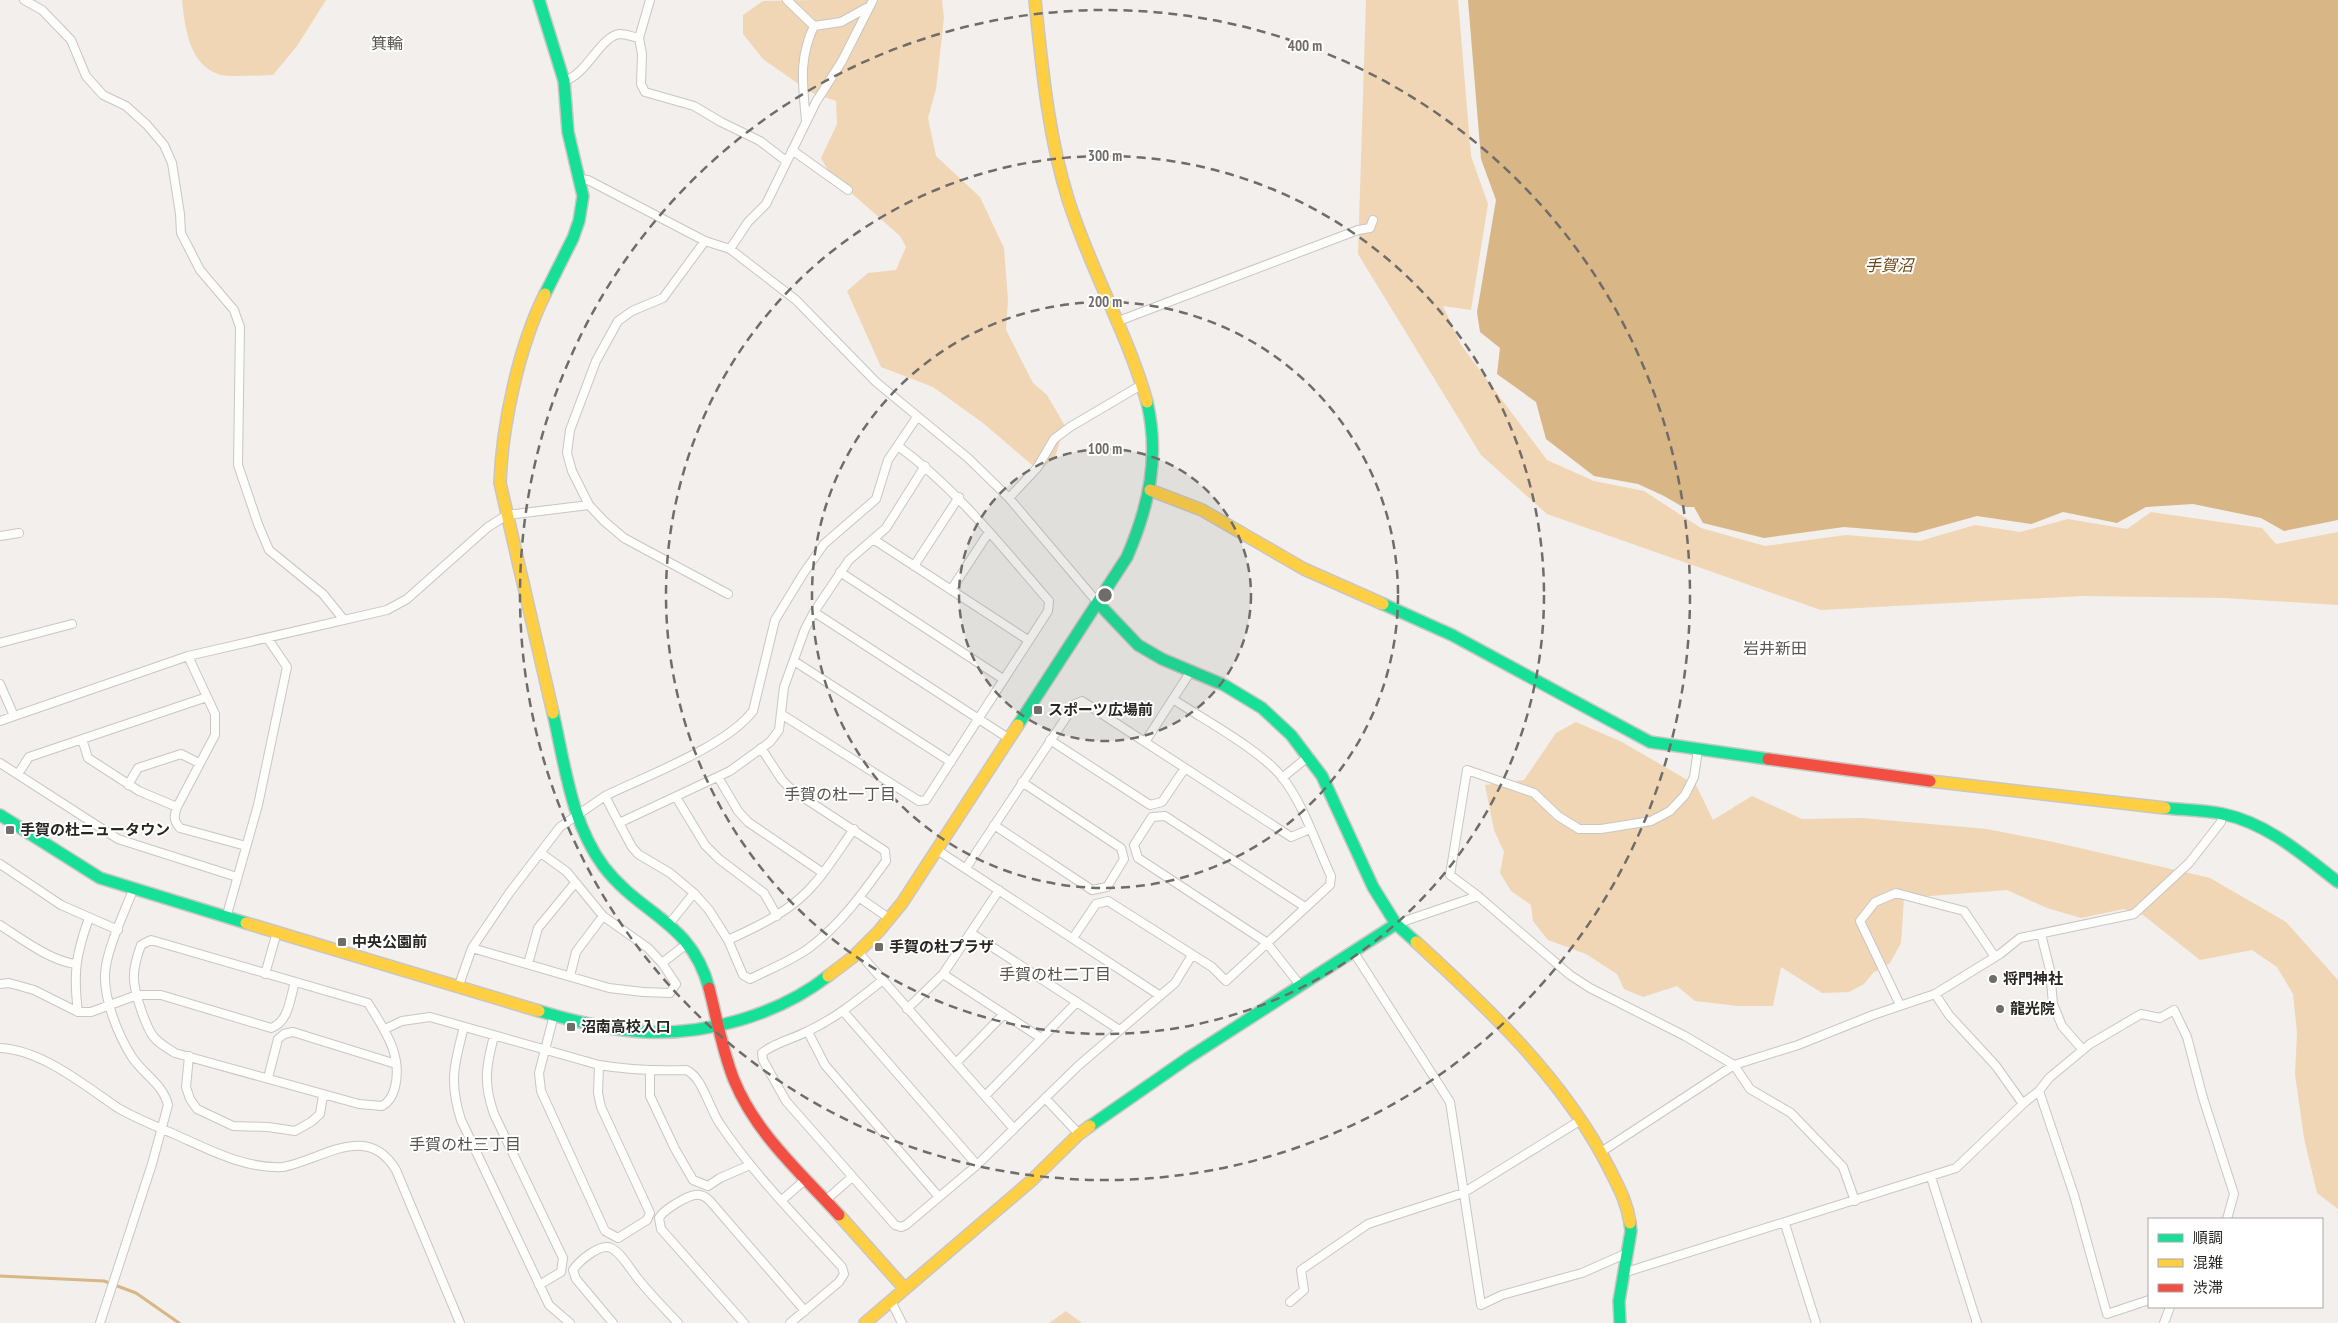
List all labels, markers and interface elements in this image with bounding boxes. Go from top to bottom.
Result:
district label: 箕輪 [371,33,403,53]
text: 400 m [1288,36,1322,55]
text: 300 m [1088,146,1122,165]
water label: 手賀沼 [1865,255,1915,275]
text: 200 m [1088,292,1122,311]
text: 100 m [1088,439,1122,458]
centre of rings [1096,586,1114,604]
district label: 岩井新田 [1743,638,1807,658]
place label: スポーツ広場前 [1048,700,1153,719]
marker: スポーツ広場前 [1032,704,1044,716]
district label: 手賀の杜一丁目 [784,784,896,804]
place label: 手賀の杜ニュータウン [20,820,170,839]
marker: 手賀の杜ニュータウン [4,824,16,836]
place label: 中央公園前 [352,932,427,951]
marker: 中央公園前 [336,936,348,948]
place label: 手賀の杜プラザ [889,937,994,956]
marker: 手賀の杜プラザ [873,941,885,953]
district label: 手賀の杜二丁目 [999,964,1111,984]
place label: 将門神社 [2003,969,2063,988]
marker: 将門神社 [1987,973,1999,985]
place label: 龍光院 [2010,999,2055,1018]
marker: 龍光院 [1994,1003,2006,1015]
place label: 沼南高校入口 [581,1017,671,1036]
marker: 沼南高校入口 [565,1021,577,1033]
district label: 手賀の杜三丁目 [409,1134,521,1154]
legend [2148,1218,2323,1308]
text: 順調 [2193,1228,2223,1247]
text: 混雑 [2193,1253,2223,1272]
text: 渋滞 [2193,1278,2223,1297]

